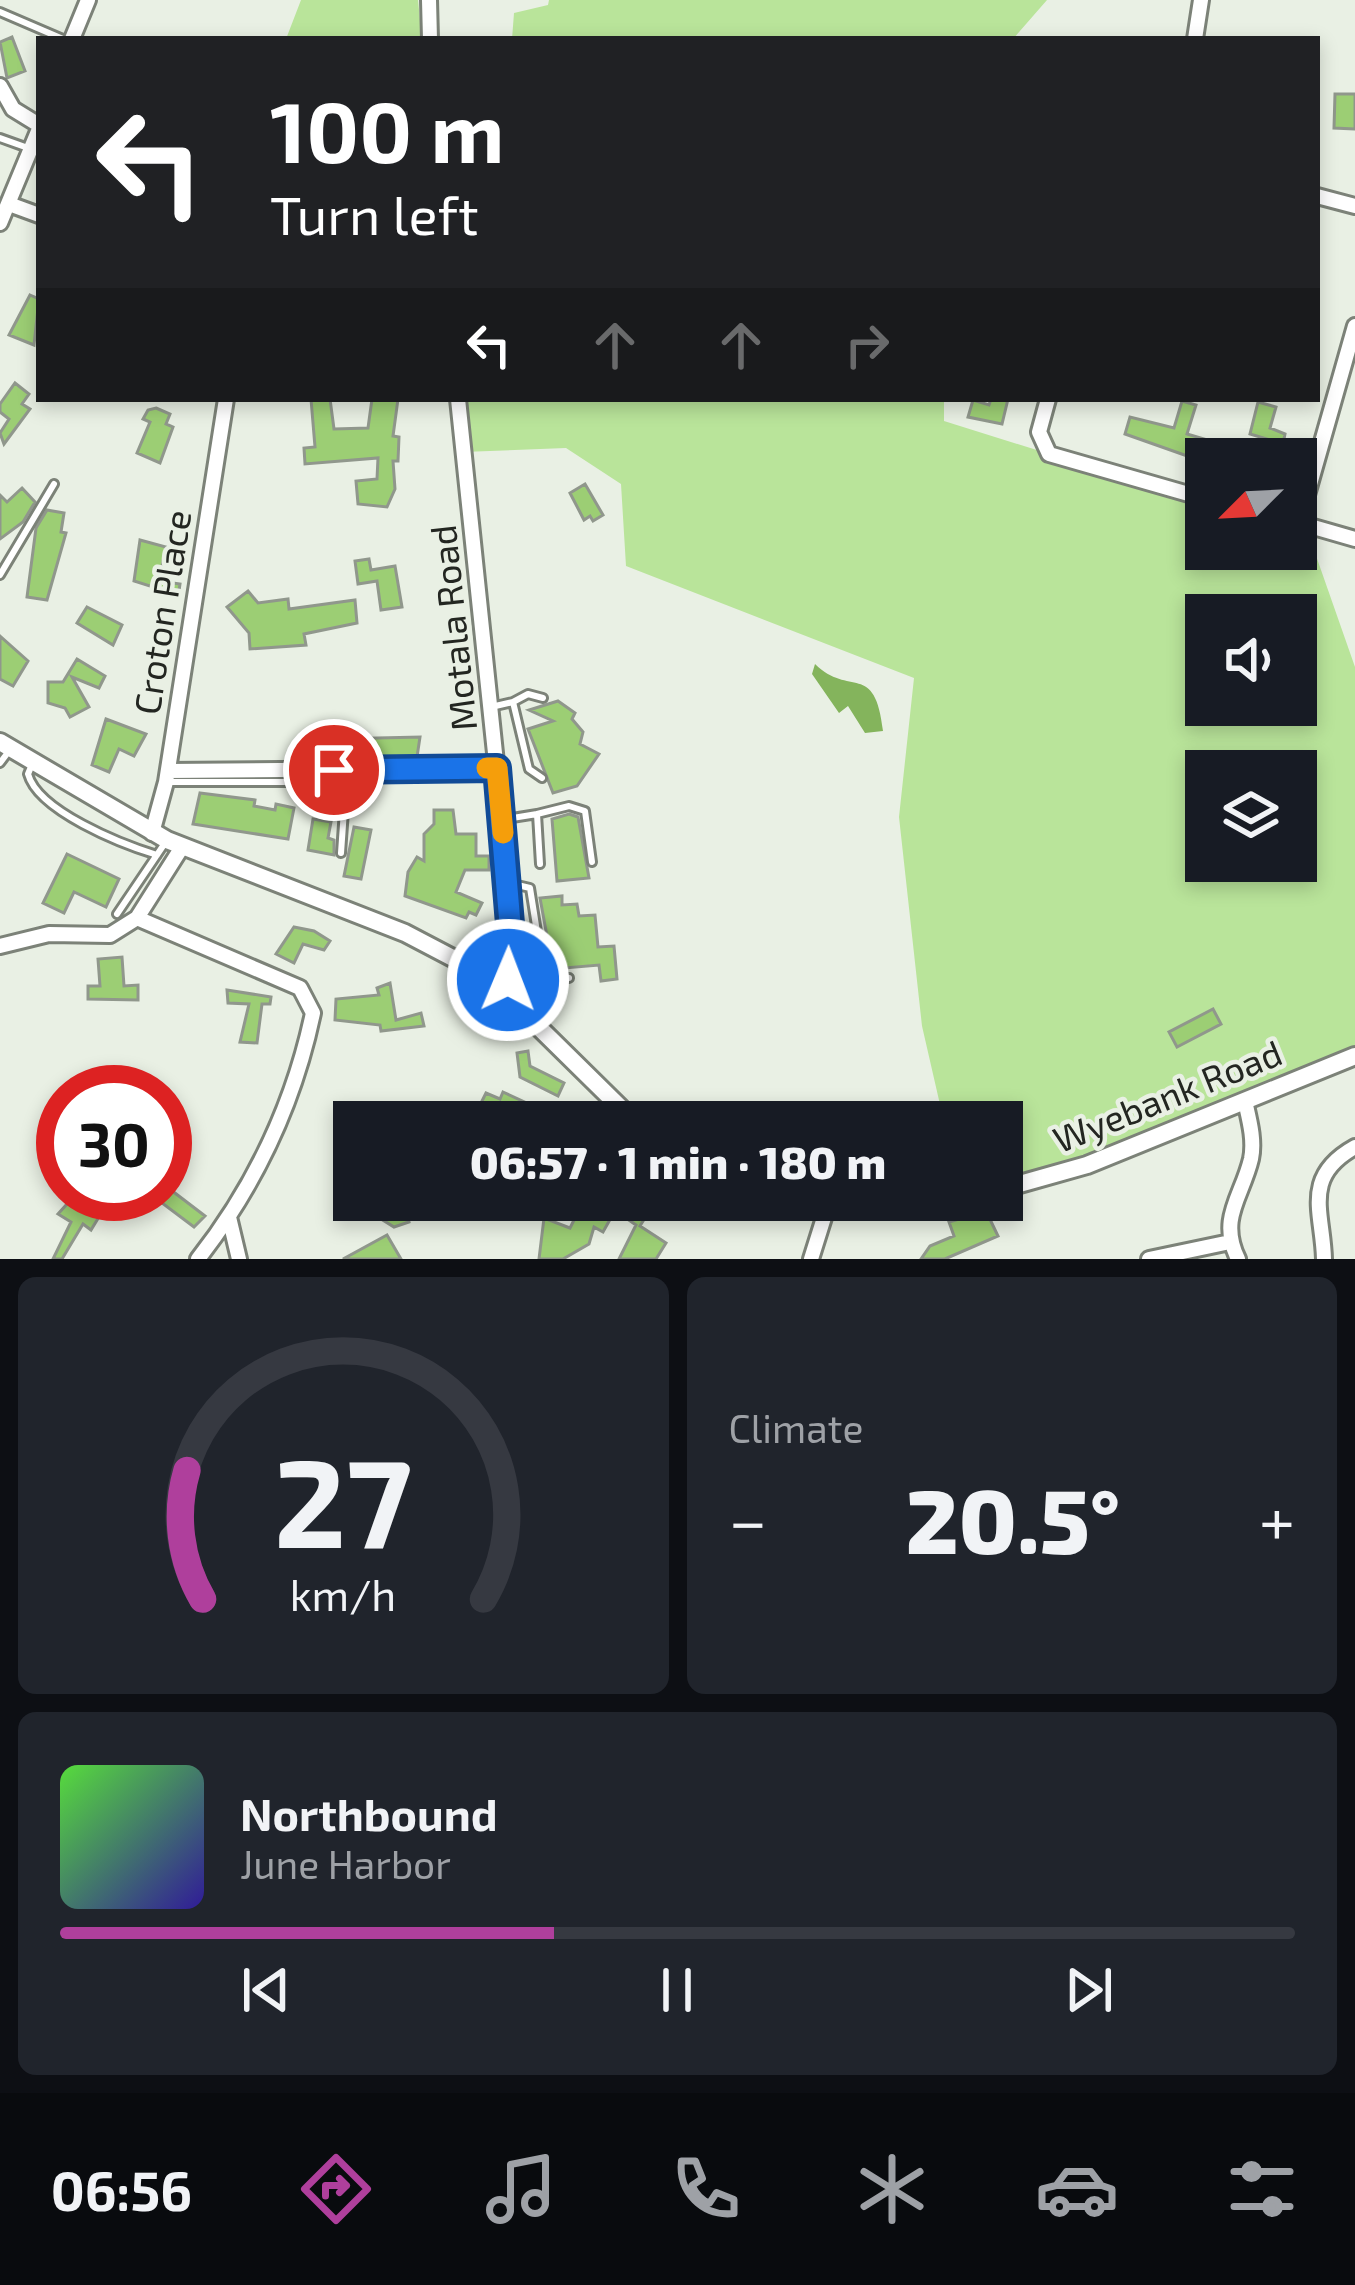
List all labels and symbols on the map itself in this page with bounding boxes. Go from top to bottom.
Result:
north arrow [1185,438,1317,570]
street label: Croton Place [124,507,198,717]
street label: Motala Road [420,523,484,733]
pin [283,719,385,821]
position arrow [445,917,571,1043]
street label: Wyebank Road [1047,1030,1287,1160]
speed limit sign: 30 [36,1065,192,1221]

